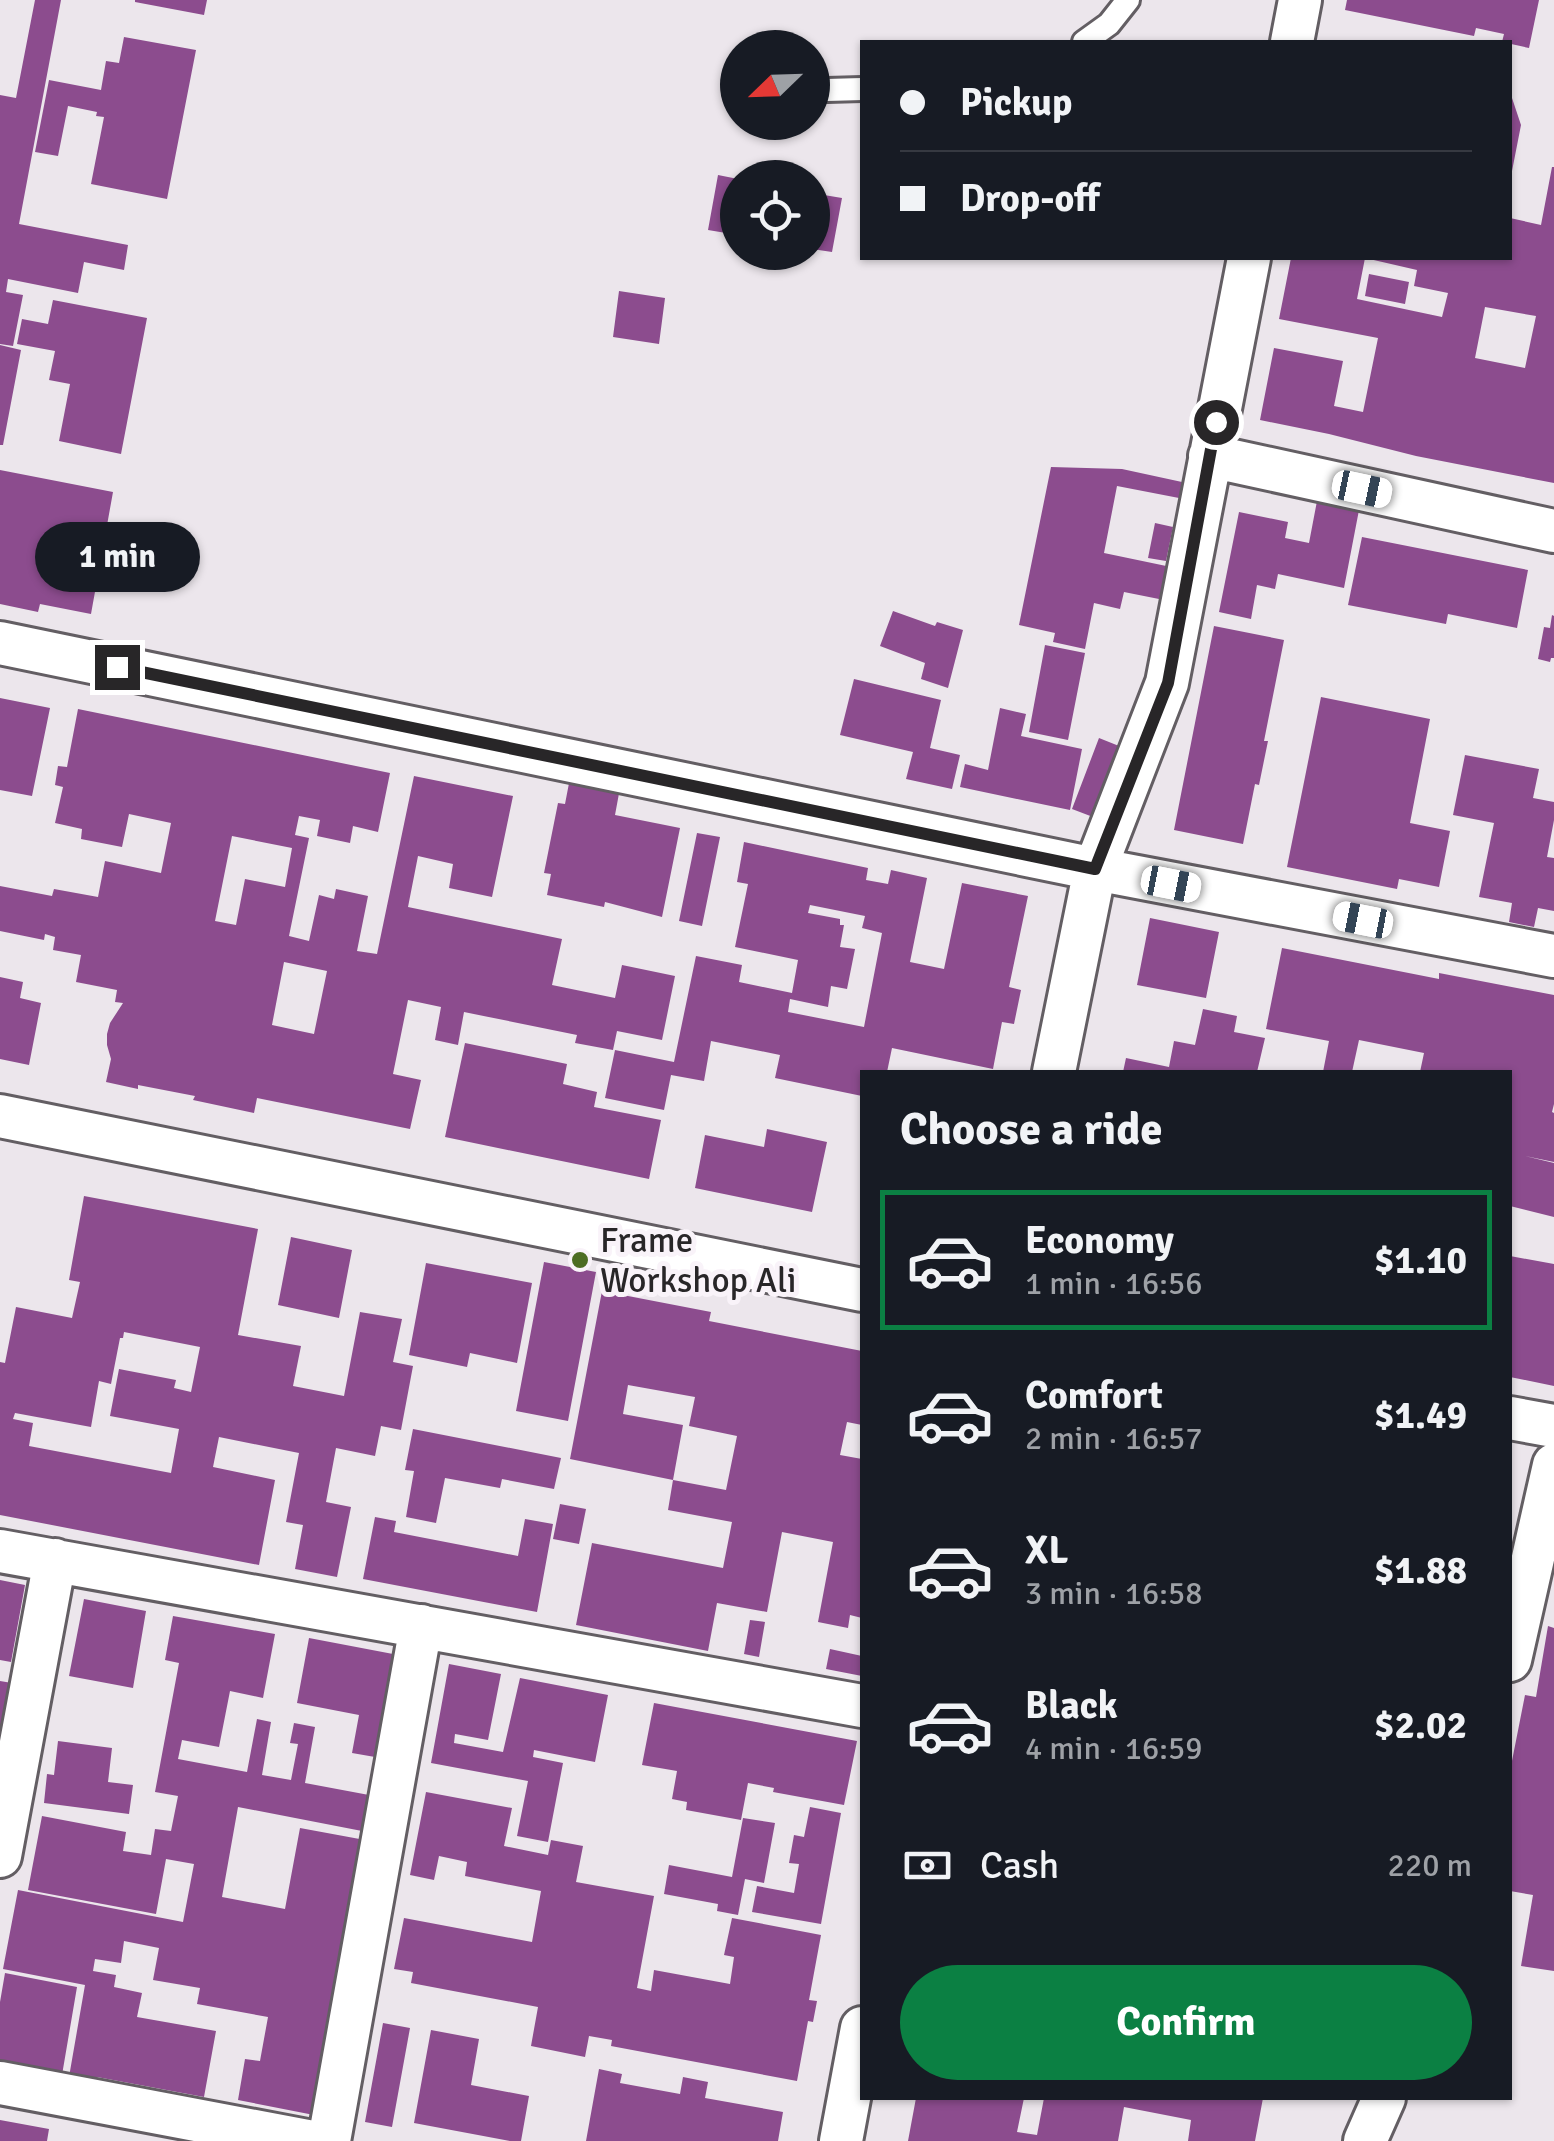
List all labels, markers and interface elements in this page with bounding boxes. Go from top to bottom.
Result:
north arrow [720,30,830,140]
map controls [720,30,830,270]
text: Pickup [960,79,1072,126]
button: locate [720,160,830,270]
text: Drop-off [960,175,1100,222]
route start [1194,400,1239,445]
car [1330,468,1394,510]
callout: 1 min [34,522,200,592]
text: 1 min [79,537,156,576]
route end [95,645,140,690]
car [1139,864,1203,904]
car [1331,900,1395,940]
text: Choose a ride [900,1102,1163,1157]
icon: car [905,1215,995,1305]
text: Economy [1025,1217,1174,1264]
place label: Frame Workshop Ali [600,1219,796,1302]
text: $1.10 [1374,1237,1467,1284]
marker: Frame Workshop Ali [569,1249,591,1271]
text: 1 min · 16:56 [1025,1264,1203,1303]
icon: car [905,1370,995,1460]
text: Comfort [1025,1372,1163,1419]
text: $1.49 [1374,1392,1467,1439]
text: 2 min · 16:57 [1025,1419,1203,1458]
icon: car [905,1525,995,1615]
text: XL [1025,1527,1068,1574]
text: $1.88 [1374,1547,1467,1594]
text: 3 min · 16:58 [1025,1574,1203,1613]
icon: car [905,1680,995,1770]
text: Black [1025,1682,1118,1729]
text: $2.02 [1374,1702,1467,1749]
text: 4 min · 16:59 [1025,1729,1203,1768]
icon: cash [900,1838,955,1893]
text: Cash [980,1842,1059,1889]
text: 220 m [1388,1846,1472,1885]
button: Confirm [900,1965,1472,2080]

